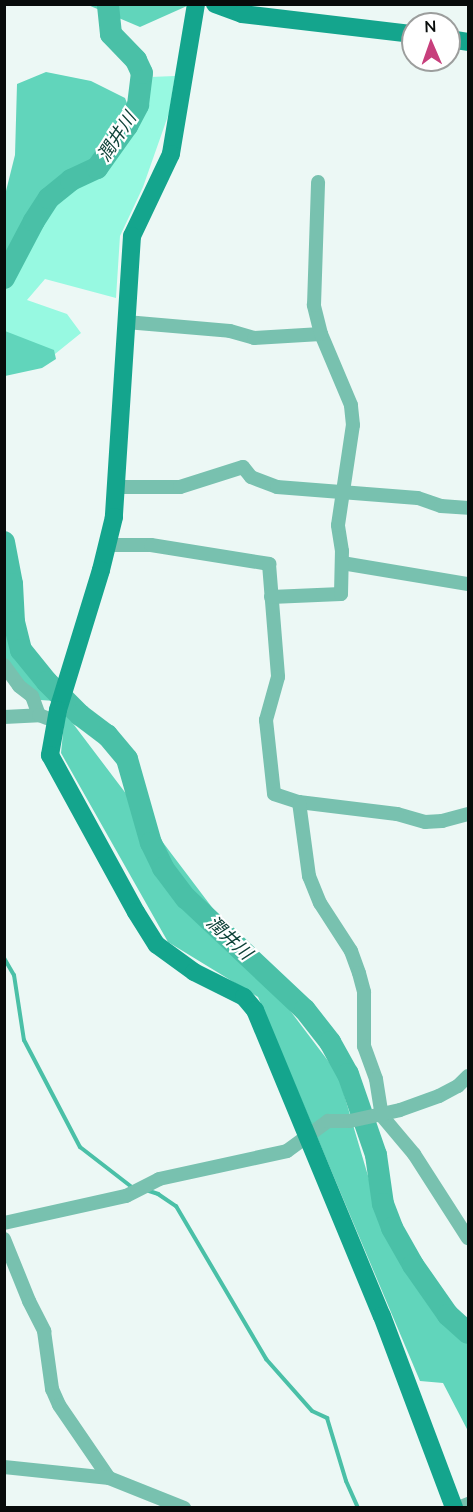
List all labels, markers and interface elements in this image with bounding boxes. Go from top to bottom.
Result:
north arrow [401,12,461,72]
text: N [424,16,437,36]
water label: 潤井川 [93,108,141,166]
water label: 潤井川 [202,912,256,964]

